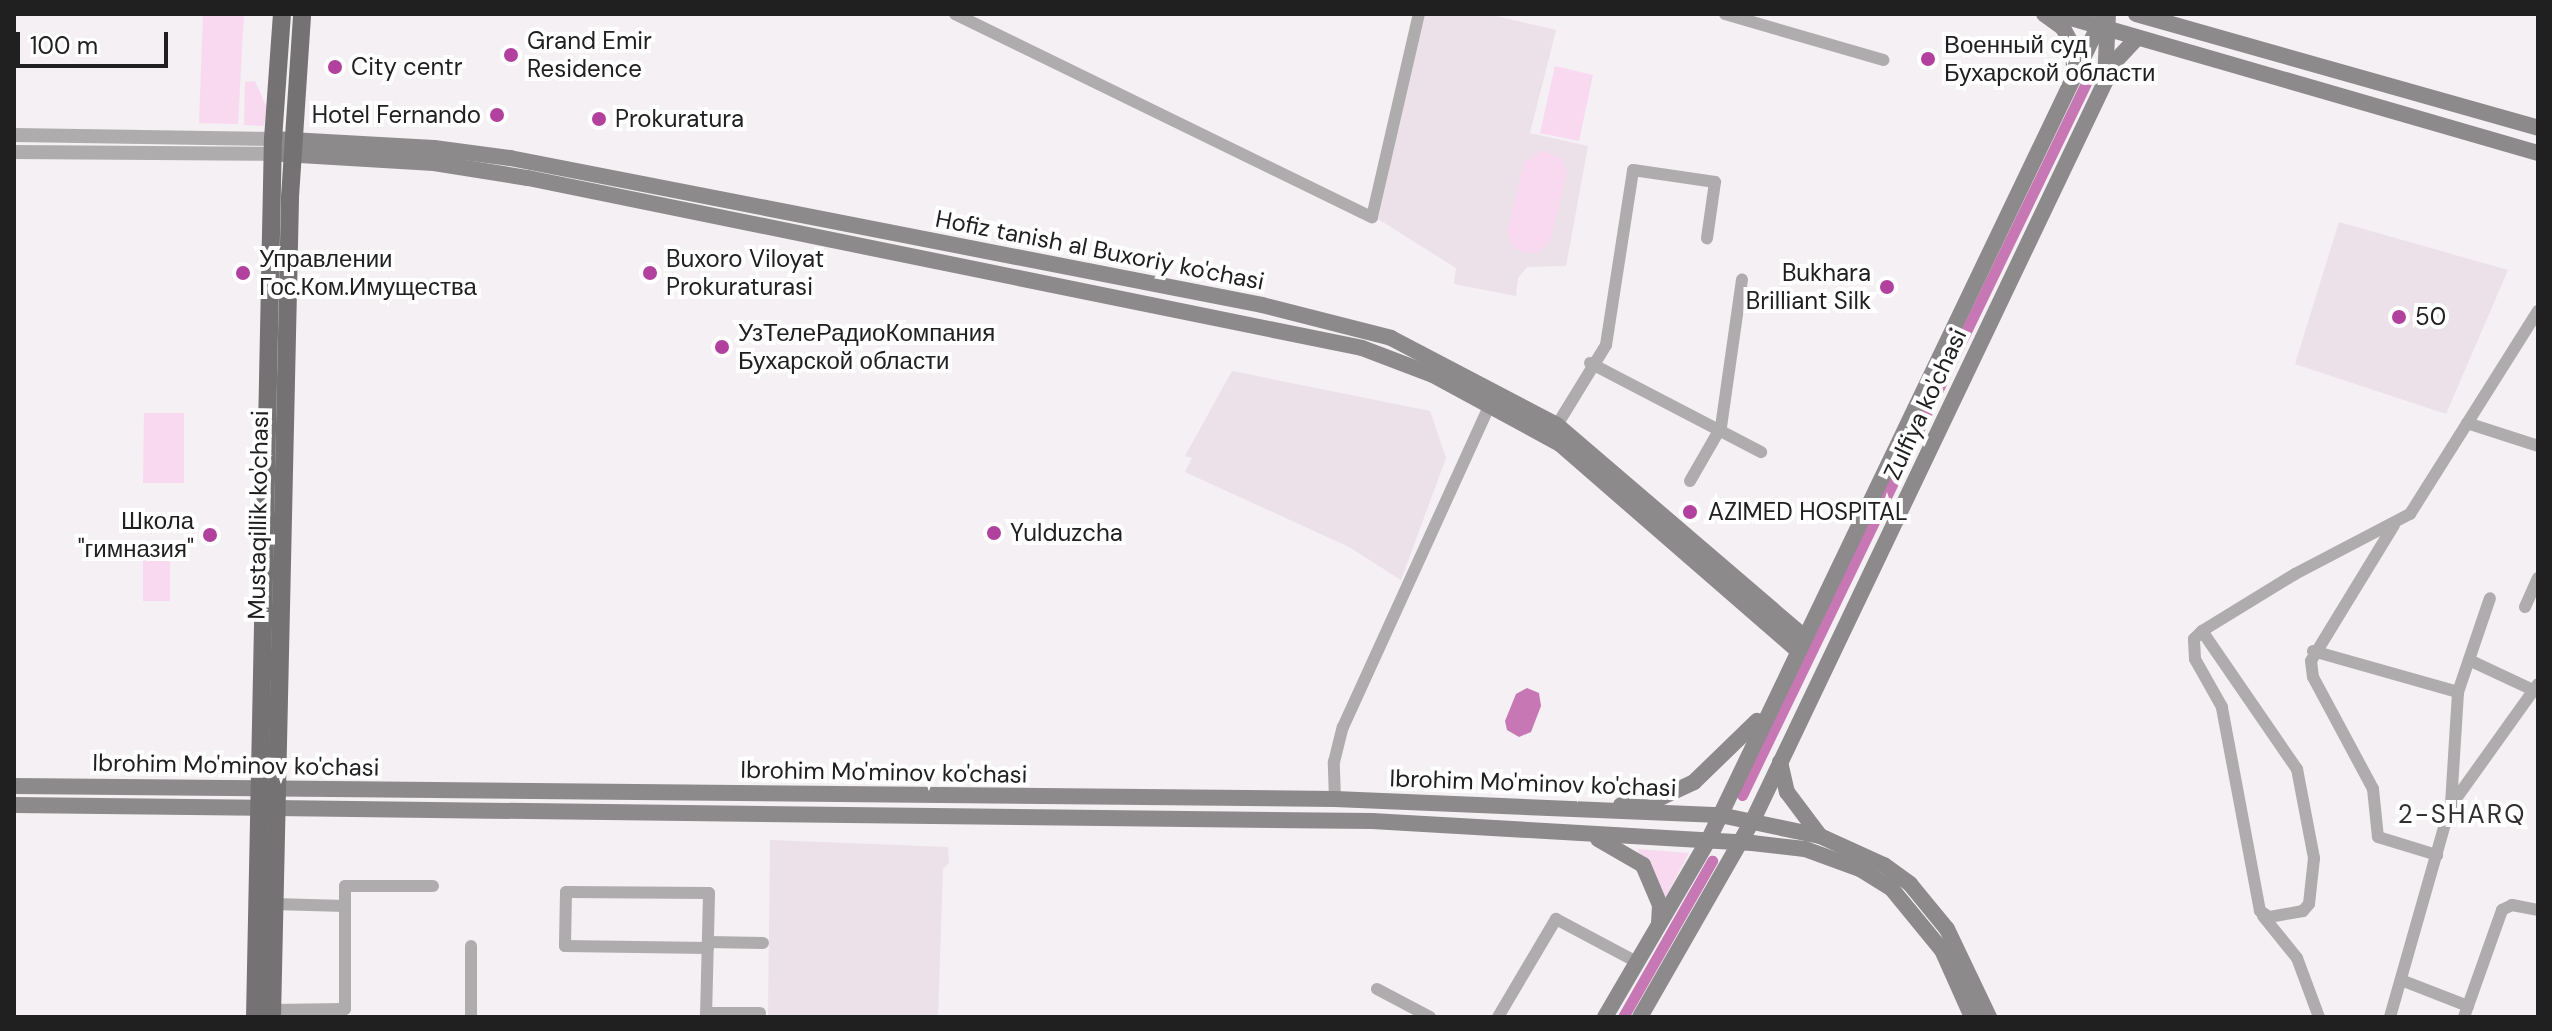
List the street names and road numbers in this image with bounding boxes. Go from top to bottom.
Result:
street label: Hofiz tanish al Buxoriy ko'chasi [933,204,1267,296]
street label: Zulfiya ko'chasi [1877,324,1973,484]
street label: Mustaqillik ko'chasi [242,410,274,620]
street label: Ibrohim Mo'minov ko'chasi [92,748,380,782]
street label: Ibrohim Mo'minov ko'chasi [740,755,1028,789]
street label: Ibrohim Mo'minov ko'chasi [1389,764,1677,802]

